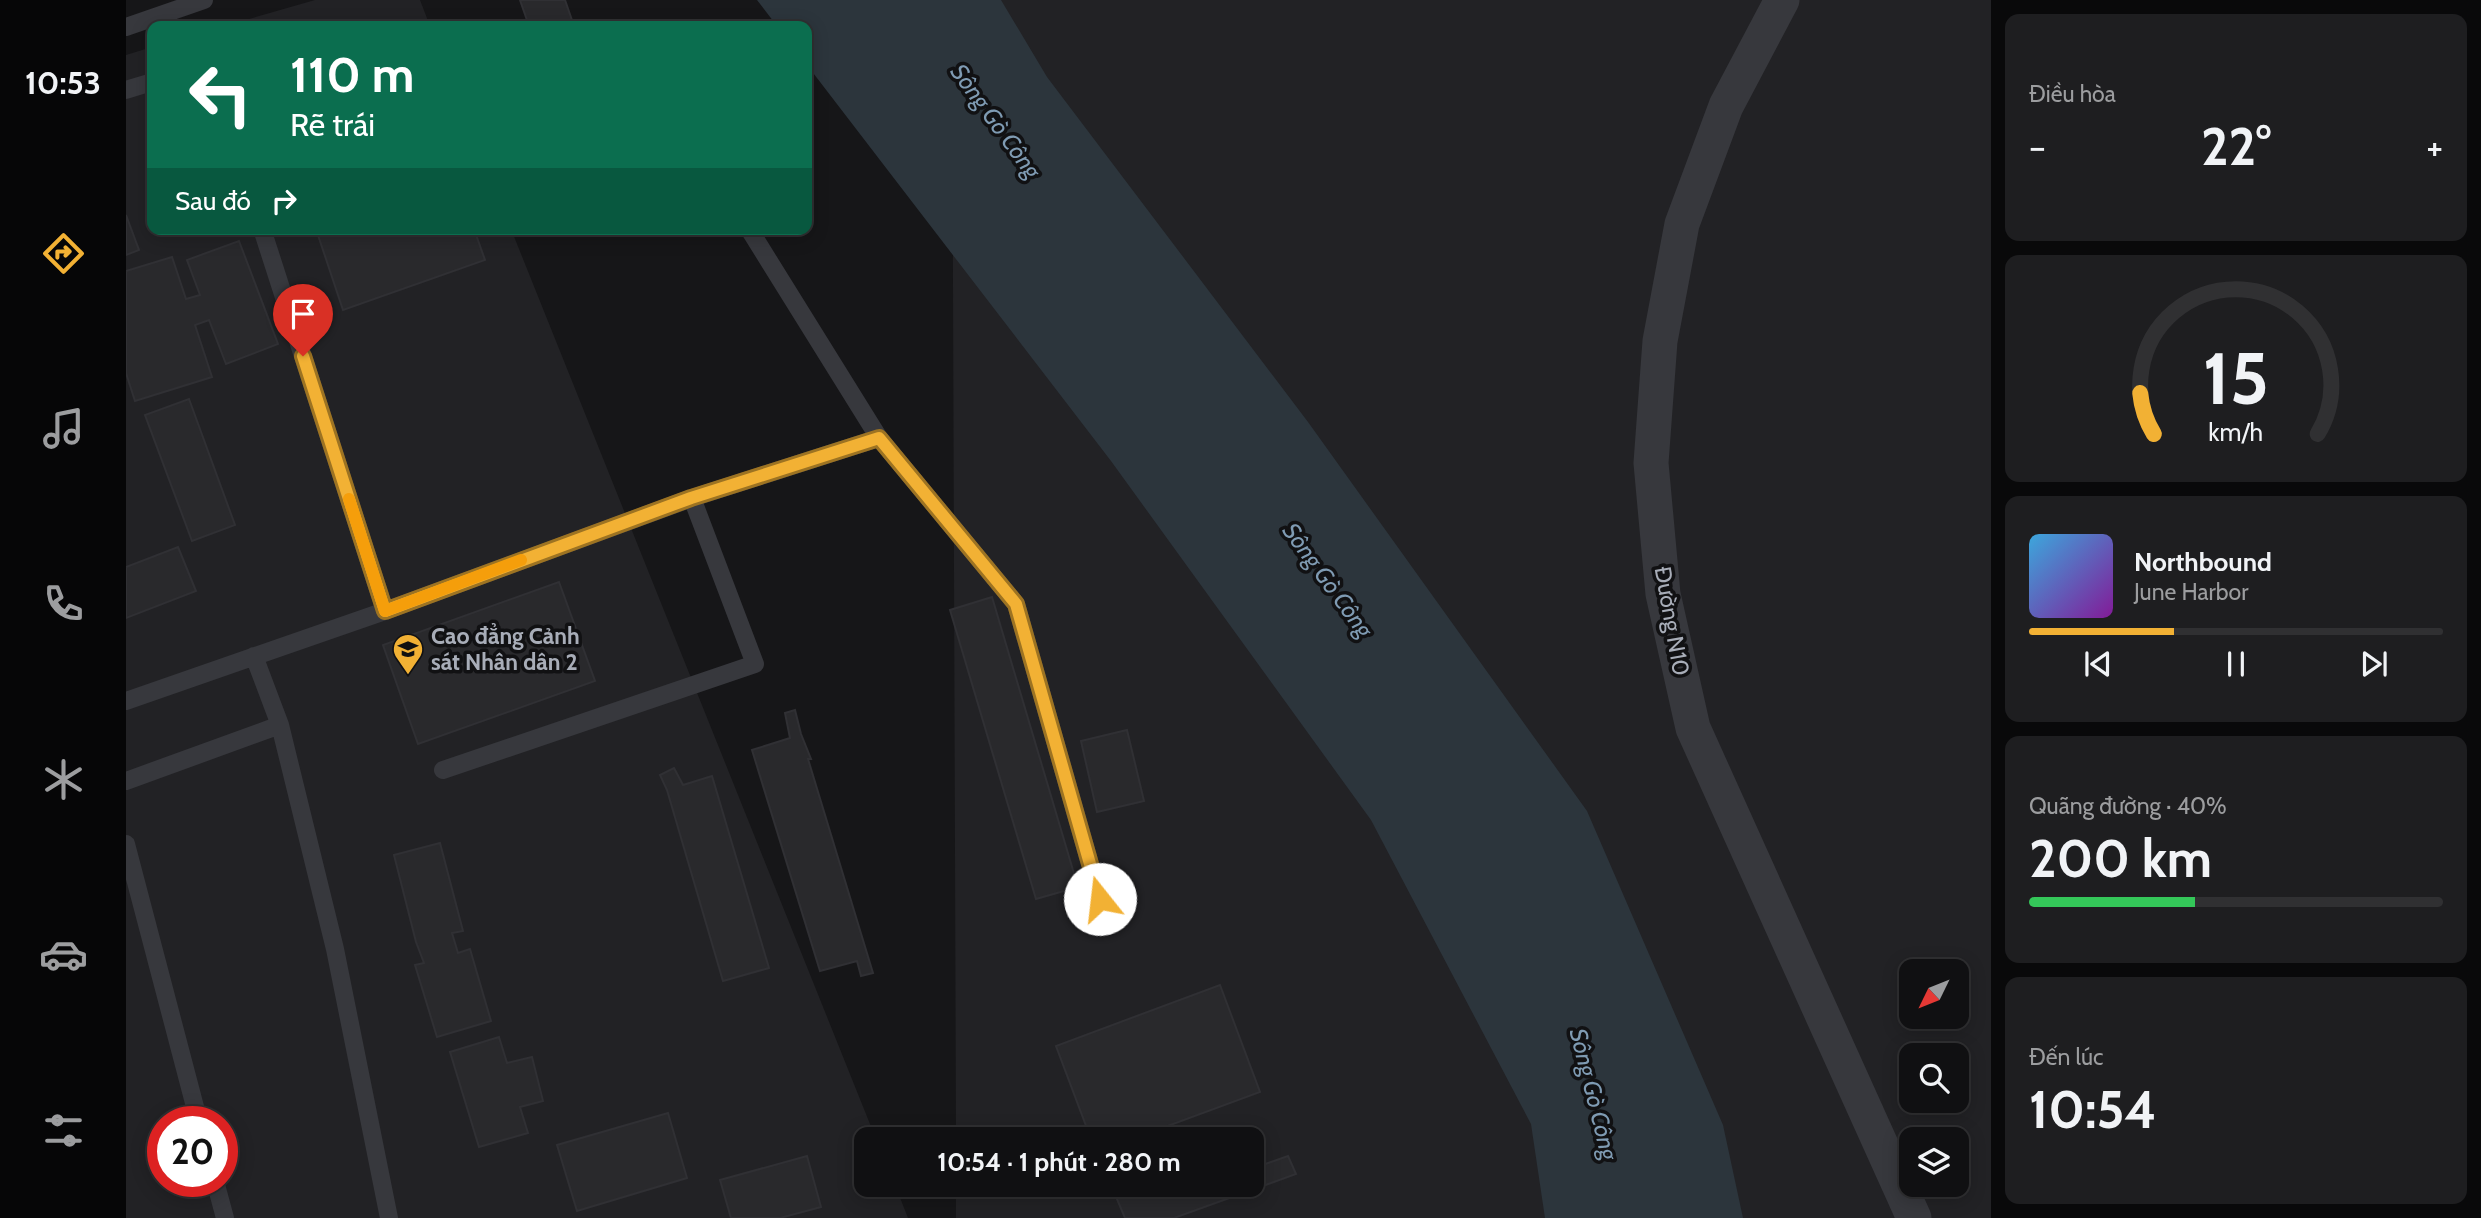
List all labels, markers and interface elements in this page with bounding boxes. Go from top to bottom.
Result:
text: 110 m [290,45,414,104]
icon: left [175,49,266,140]
water label: Sông Gò Công [945,58,1048,185]
text: 10:53 [25,63,101,102]
text: Điều hòa [2029,80,2116,108]
text: Rẽ trái [290,105,375,144]
text: 22° [2201,115,2271,178]
text: − [2029,123,2046,170]
text: + [2426,123,2443,170]
icon: right [265,182,303,220]
text: Sau đó [175,185,251,217]
icon: directions [39,229,88,278]
pin [273,284,333,356]
icon: arrive [284,295,322,333]
text: 15 [2203,335,2269,423]
icon: music [39,404,88,453]
text: km/h [2209,417,2263,447]
water label: Sông Gò Công [1277,517,1380,644]
text: Northbound [2134,546,2272,578]
street label: Đường N10 [1649,564,1695,678]
text: June Harbor [2134,578,2248,606]
icon: phone [39,579,88,628]
place label: Cao đẳng Cảnh sát Nhân dân 2 [431,622,580,676]
school or university icon: Cao đẳng Cảnh sát Nhân dân 2 [391,632,425,676]
icon: previous [2079,645,2117,683]
icon: pause [2217,645,2255,683]
icon: next [2355,645,2393,683]
icon: climate [39,755,88,804]
text: Quãng đường · 40% [2029,792,2227,820]
text: 200 km [2029,827,2212,890]
position arrow [1063,862,1137,936]
icon: car [39,930,88,979]
north arrow [1899,959,1969,1029]
map controls [1899,959,1969,1197]
water label: Sông Gò Công [1564,1025,1625,1164]
button: search [1899,1043,1969,1113]
text: Đến lúc [2029,1043,2104,1071]
text: 10:54 [2029,1078,2157,1141]
icon: filters [39,1106,88,1155]
speed limit sign: 20 [147,1106,238,1197]
button: layers [1899,1127,1969,1197]
text: 10:54 · 1 phút · 280 m [937,1146,1181,1178]

